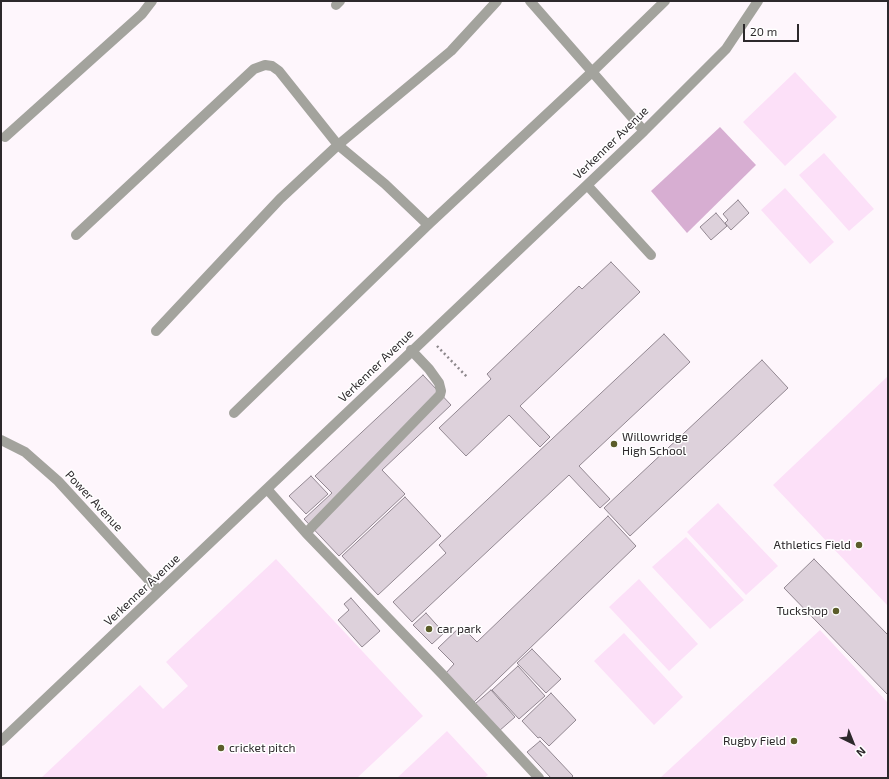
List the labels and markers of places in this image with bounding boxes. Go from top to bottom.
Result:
place label: Willowridge High School [622,430,688,458]
marker: Willowridge High School [609,439,619,449]
place label: Athletics Field [774,538,851,552]
marker: Athletics Field [854,540,864,550]
place label: Tuckshop [776,604,828,618]
marker: Tuckshop [831,606,841,616]
place label: car park [437,622,481,636]
marker: car park [424,624,434,634]
place label: Rugby Field [723,734,786,748]
marker: Rugby Field [789,736,799,746]
place label: cricket pitch [229,741,295,755]
marker: cricket pitch [216,743,226,753]

